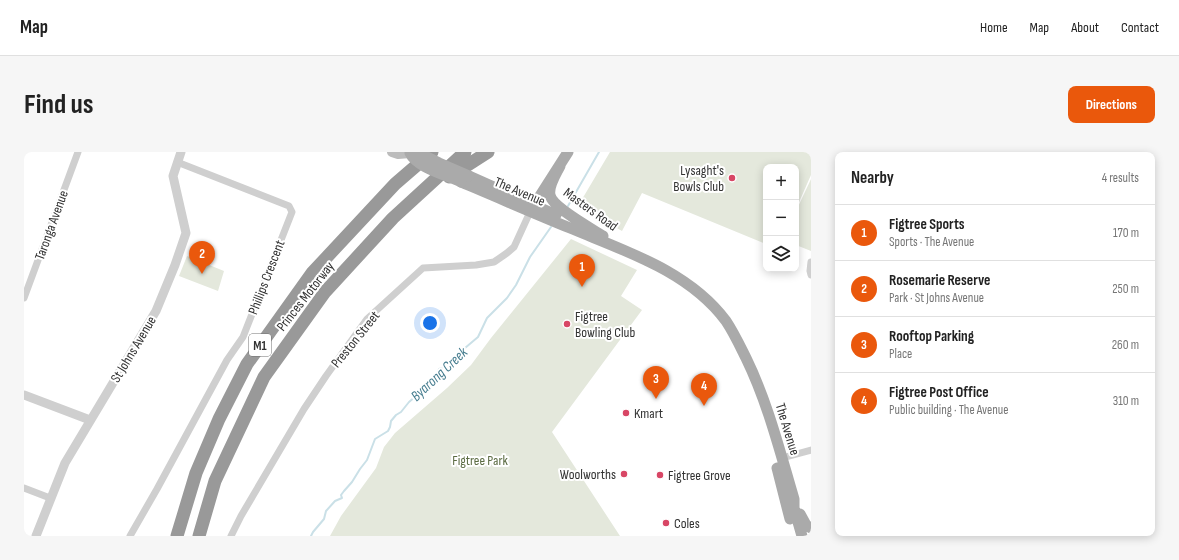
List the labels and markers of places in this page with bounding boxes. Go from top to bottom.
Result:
place label: Lysaght's Bowls Club [673,162,724,195]
marker: Lysaght's Bowls Club [727,173,737,183]
pin: 2 [189,241,215,274]
pin: 1 [569,254,595,287]
place label: Figtree Bowling Club [575,308,635,341]
marker: Figtree Bowling Club [562,319,572,329]
pin: 3 [643,366,669,399]
pin: 4 [691,373,717,406]
place label: Kmart [634,405,663,422]
marker: Kmart [621,408,631,418]
place label: Woolworths [560,466,616,483]
place label: Figtree Grove [668,467,731,484]
marker: Woolworths [619,469,629,479]
marker: Figtree Grove [655,470,665,480]
place label: Coles [674,515,700,532]
marker: Coles [661,518,671,528]

